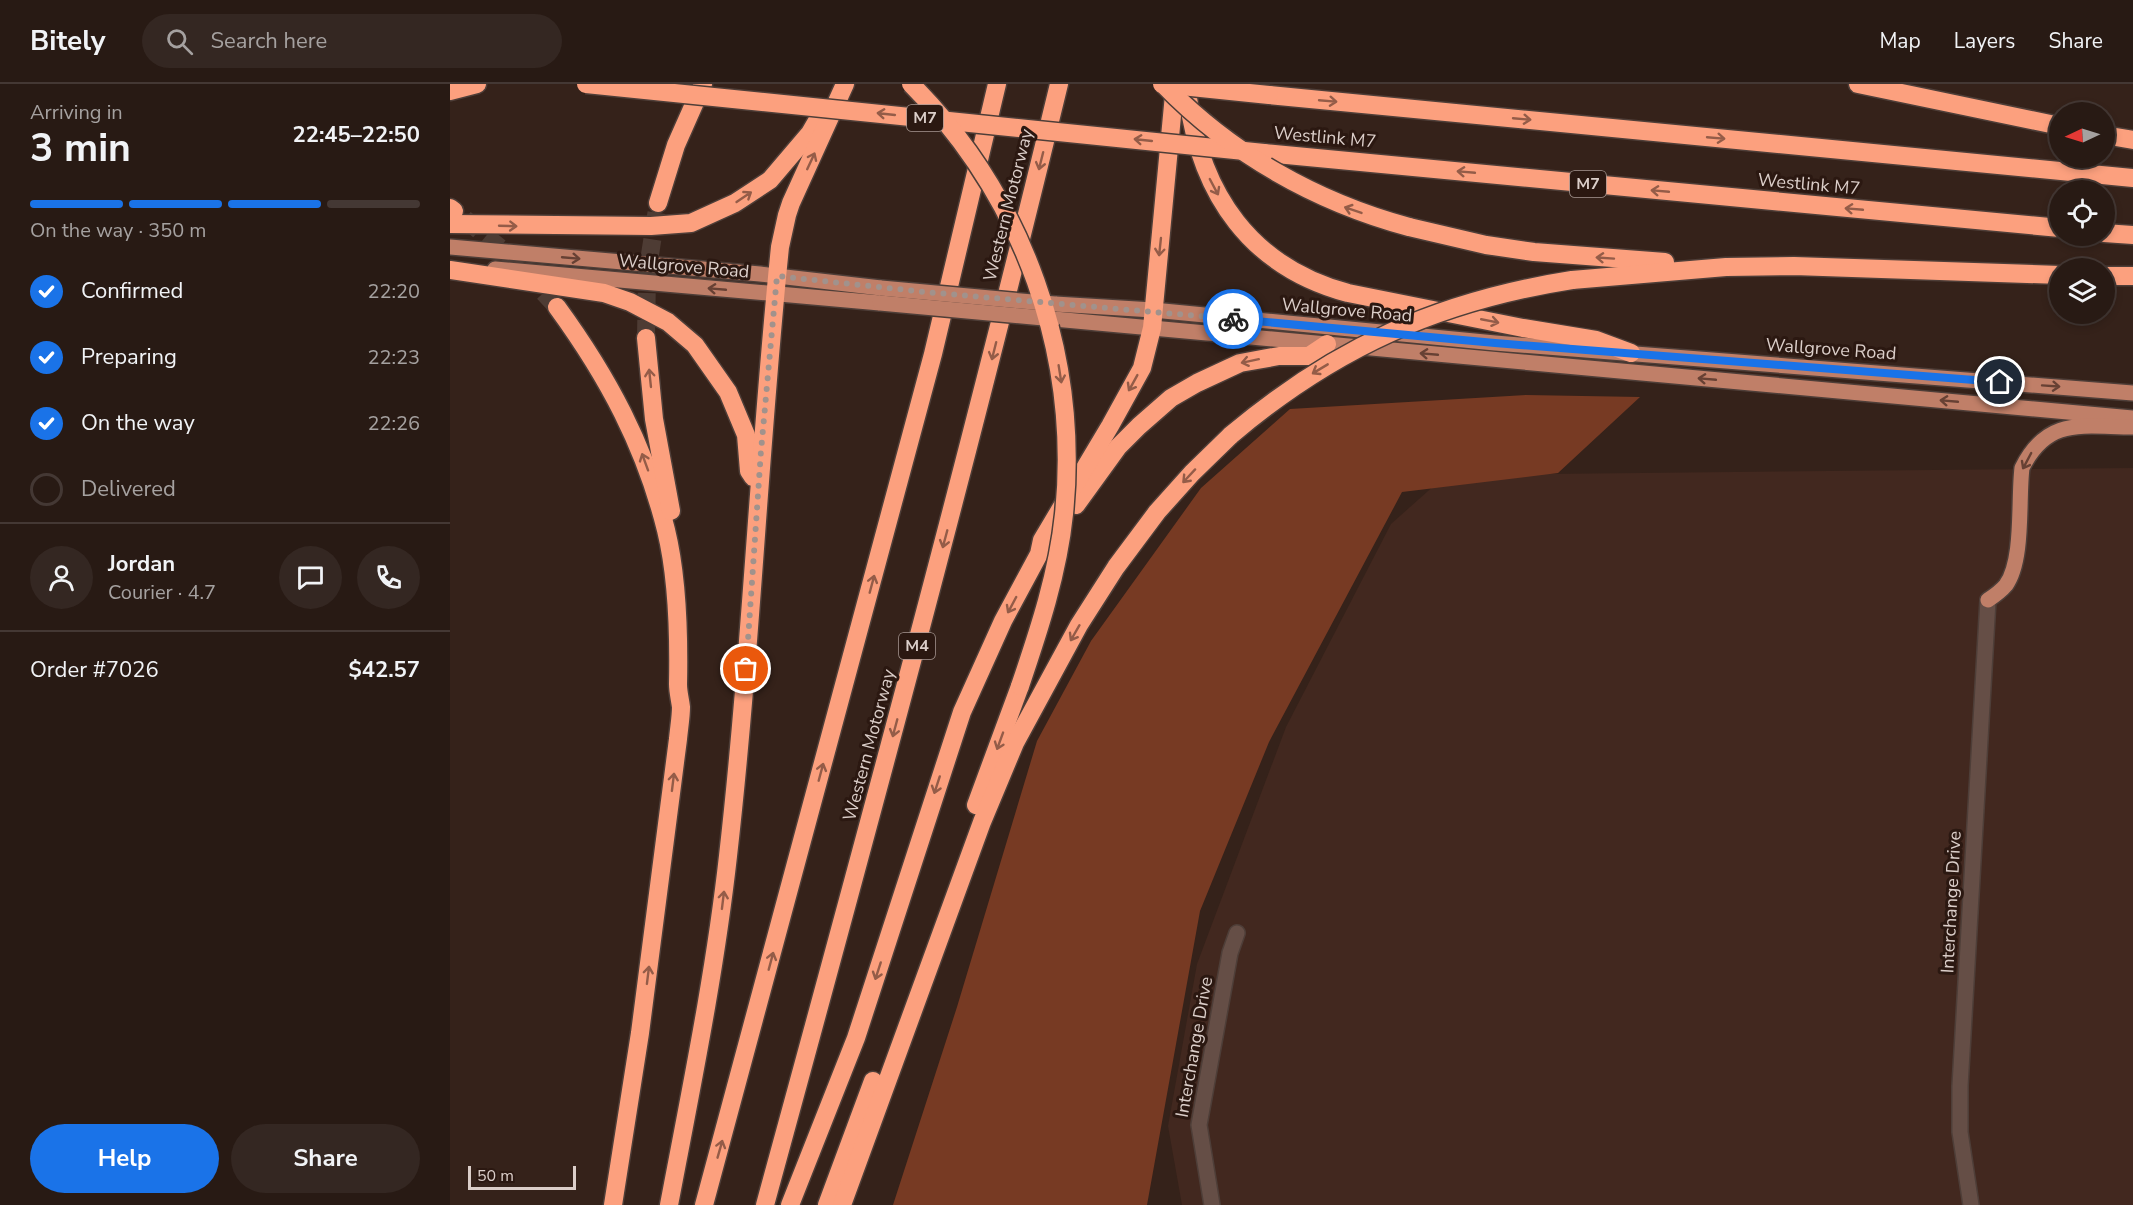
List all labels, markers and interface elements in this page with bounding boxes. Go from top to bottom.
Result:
search box [142,14,562,68]
text: Bitely [30,22,106,60]
icon: search [163,25,196,58]
text: Search here [211,26,327,56]
text: Map [1879,27,1921,55]
text: Layers [1954,27,2015,55]
text: Share [2048,27,2103,55]
one-way arrow [1317,96,1337,107]
text: Arriving in [30,99,123,126]
north arrow [2049,102,2115,168]
map controls [2049,102,2115,324]
road number: M7 [907,105,943,131]
one-way arrow [877,108,897,119]
one-way arrow [1511,114,1531,125]
text: 22:45–22:50 [292,120,420,150]
street label: Westlink M7 [1273,121,1377,153]
text: 3 min [30,122,131,175]
street label: Western Motorway [977,126,1039,284]
one-way arrow [1705,133,1725,144]
one-way arrow [1133,134,1153,145]
one-way arrow [1034,151,1046,170]
one-way arrow [805,152,817,170]
one-way arrow [1456,166,1476,177]
street label: Westlink M7 [1757,168,1861,200]
road number: M7 [1570,171,1606,197]
one-way arrow [1209,178,1220,196]
button: locate [2049,180,2115,246]
one-way arrow [1650,185,1670,196]
one-way arrow [735,191,752,203]
one-way arrow [1844,203,1864,214]
one-way arrow [1344,204,1363,215]
text: On the way · 350 m [30,217,206,244]
one-way arrow [498,220,518,231]
one-way arrow [1154,236,1165,256]
street label: Wallgrove Road [618,248,750,284]
one-way arrow [1596,252,1616,263]
one-way arrow [561,253,580,264]
button: layers [2049,258,2115,324]
icon: check [30,275,63,308]
text: Confirmed [81,276,183,306]
text: 22:20 [367,278,420,305]
one-way arrow [707,283,727,294]
courier [1203,289,1263,349]
street label: Wallgrove Road [1281,292,1413,328]
icon: bike [1217,303,1250,336]
one-way arrow [1480,316,1499,327]
street label: Wallgrove Road [1765,332,1897,366]
icon: check [30,341,63,374]
one-way arrow [988,341,999,360]
text: Preparing [81,342,177,372]
text: 22:23 [367,344,420,371]
one-way arrow [1419,348,1439,359]
one-way arrow [1241,356,1261,367]
pin [1974,356,2025,407]
one-way arrow [1055,363,1066,383]
one-way arrow [1312,364,1329,376]
icon: home [1983,365,2016,398]
one-way arrow [644,369,655,389]
one-way arrow [1697,373,1717,384]
one-way arrow [1127,374,1139,391]
one-way arrow [2040,381,2060,392]
one-way arrow [1940,395,1960,406]
icon: check [30,407,63,440]
text: On the way [81,408,195,438]
text: 22:26 [367,410,420,437]
one-way arrow [2020,452,2032,470]
one-way arrow [638,454,649,472]
one-way arrow [1182,468,1196,483]
text: Delivered [81,474,176,504]
one-way arrow [939,530,950,549]
button: person [30,546,93,609]
button: chat [279,546,342,609]
button: phone [357,546,420,609]
text: Jordan [108,549,175,579]
one-way arrow [866,574,878,593]
text: Courier · 4.7 [108,579,216,606]
one-way arrow [1006,596,1017,614]
one-way arrow [1068,624,1080,641]
road number: M4 [899,633,935,659]
pin [720,643,771,694]
icon: bag [729,652,762,685]
text: Order #7026 [30,655,159,685]
text: $42.57 [349,655,420,685]
street label: Western Motorway [837,666,901,824]
one-way arrow [889,718,900,737]
one-way arrow [993,731,1004,749]
one-way arrow [816,763,828,782]
one-way arrow [668,772,679,792]
one-way arrow [931,775,942,794]
street label: Interchange Drive [1935,830,1967,974]
one-way arrow [718,890,729,910]
one-way arrow [766,951,778,970]
one-way arrow [871,961,882,980]
one-way arrow [642,966,653,985]
street label: Interchange Drive [1170,975,1218,1119]
button: Help [30,1124,219,1193]
button: Share [231,1124,420,1193]
one-way arrow [715,1140,726,1159]
scale bar [468,1163,576,1190]
text: 50 m [477,1165,514,1187]

